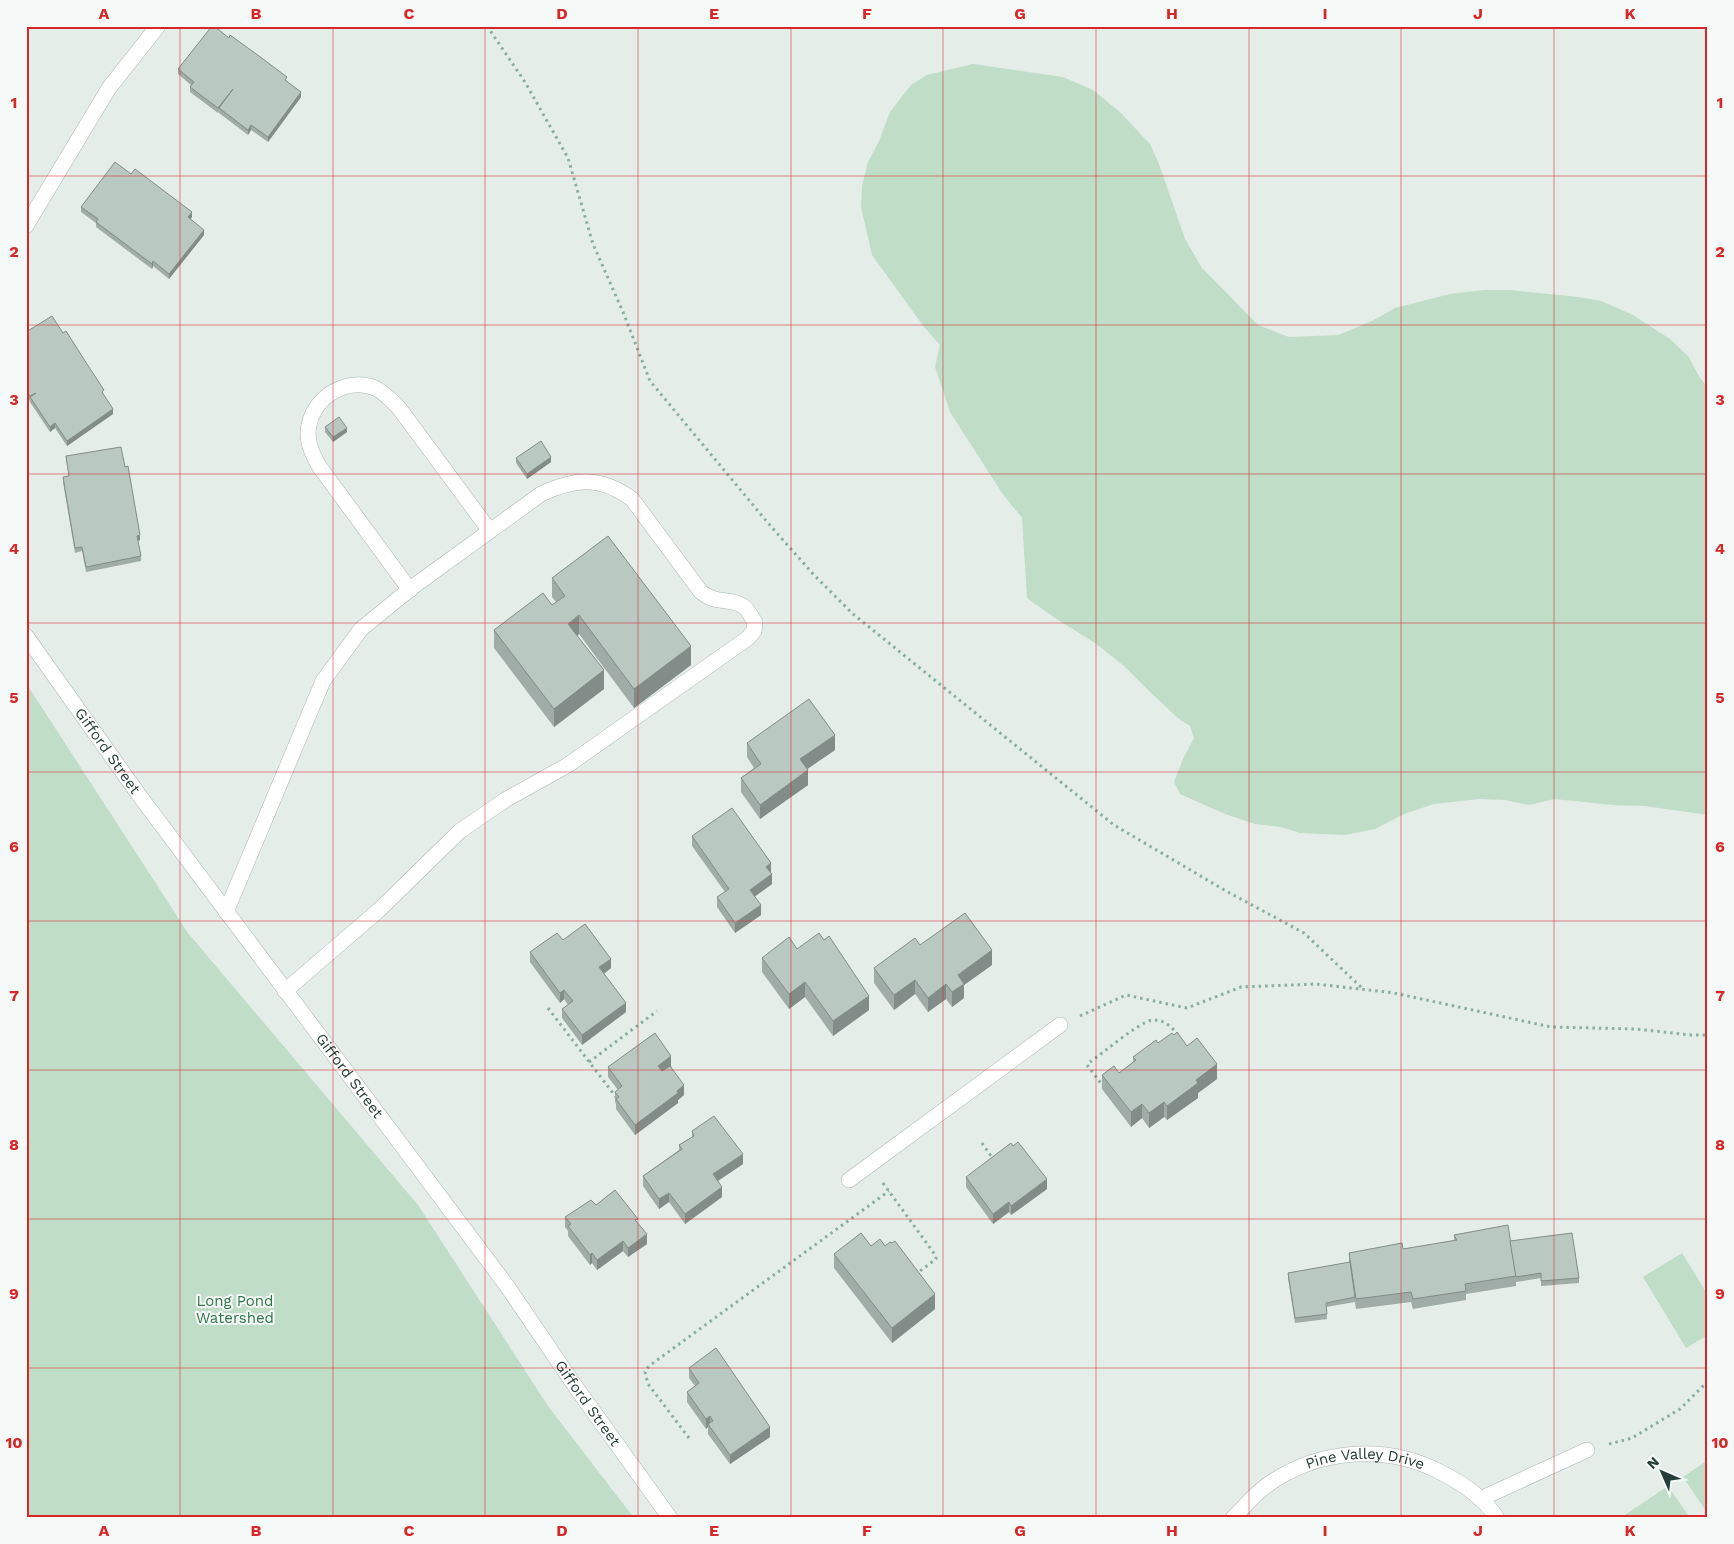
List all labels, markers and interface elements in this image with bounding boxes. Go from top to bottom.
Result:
text: A [99,4,110,23]
text: B [251,4,262,23]
text: C [404,4,415,23]
text: D [556,4,568,23]
text: E [709,4,719,23]
text: F [862,4,872,23]
text: G [1014,4,1026,23]
text: H [1166,4,1178,23]
text: I [1322,4,1328,23]
text: J [1473,4,1483,23]
text: K [1624,4,1636,23]
text: 1 [11,93,17,112]
text: 1 [1717,93,1723,112]
text: 2 [9,242,19,261]
text: 2 [1715,242,1725,261]
text: 3 [9,390,19,409]
text: 3 [1715,390,1725,409]
text: 4 [9,539,19,558]
text: 4 [1715,539,1725,558]
text: 5 [9,688,19,707]
text: 5 [1715,688,1725,707]
street label: Gifford Street [71,705,145,798]
text: 6 [9,837,19,856]
text: 6 [1715,837,1725,856]
text: 7 [9,986,19,1005]
text: 7 [1715,986,1725,1005]
street label: Gifford Street [312,1030,387,1122]
text: 8 [9,1135,19,1154]
text: 8 [1715,1135,1725,1154]
text: 9 [9,1284,19,1303]
text: 9 [1715,1284,1725,1303]
park label: Long Pond Watershed [196,1292,274,1327]
street label: Gifford Street [551,1357,625,1450]
text: 10 [5,1433,23,1452]
text: 10 [1711,1433,1729,1452]
street label: Pine Valley Drive [1303,1445,1427,1473]
north arrow [1636,1446,1686,1496]
text: N [1643,1453,1662,1472]
text: A [99,1521,110,1540]
text: B [251,1521,262,1540]
text: C [404,1521,415,1540]
text: D [556,1521,568,1540]
text: E [709,1521,719,1540]
text: F [862,1521,872,1540]
text: G [1014,1521,1026,1540]
text: H [1166,1521,1178,1540]
text: I [1322,1521,1328,1540]
text: J [1473,1521,1483,1540]
text: K [1624,1521,1636,1540]

